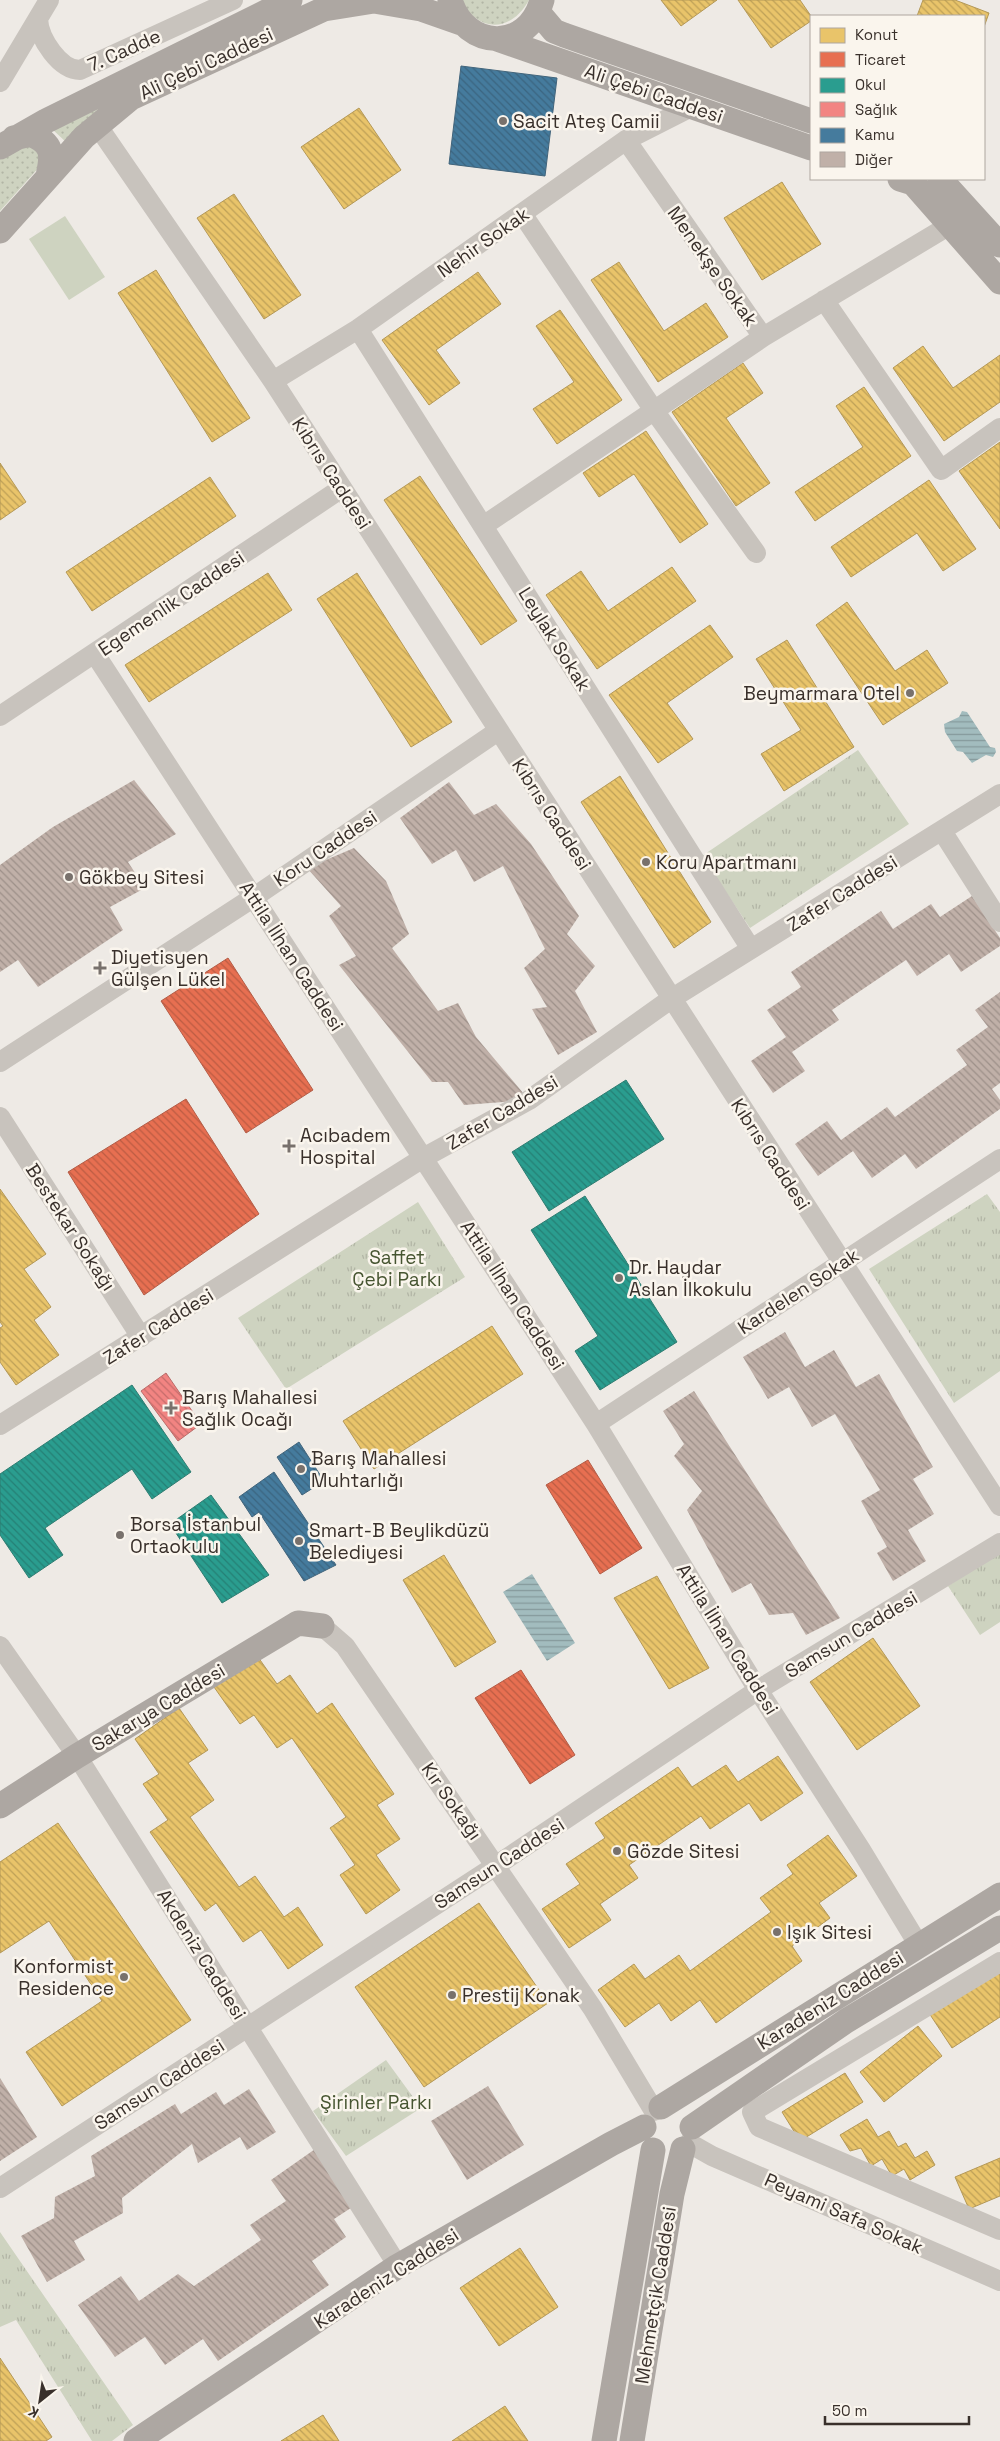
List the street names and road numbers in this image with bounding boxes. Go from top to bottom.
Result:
street label: Ali Çebi Caddesi [135,22,277,105]
street label: 7. Cadde [84,23,165,78]
street label: Ali Çebi Caddesi [581,58,726,129]
street label: Menekşe Sokak [662,201,763,331]
street label: Nehir Sokak [432,202,534,283]
street label: Kıbrıs Caddesi [286,413,377,534]
street label: Egemenlik Caddesi [93,545,249,662]
street label: Leylak Sokak [513,582,597,696]
street label: Kıbrıs Caddesi [506,754,597,875]
street label: Koru Caddesi [269,805,382,892]
street label: Zafer Caddesi [782,849,902,937]
street label: Attila İlhan Caddesi [234,877,349,1036]
street label: Zafer Caddesi [442,1069,563,1156]
street label: Kıbrıs Caddesi [725,1094,816,1215]
street label: Bestekar Sokağı [20,1159,121,1296]
street label: Attila İlhan Caddesi [455,1216,570,1375]
street label: Kardelen Sokak [733,1243,864,1340]
street label: Zafer Caddesi [98,1282,218,1370]
street label: Attila İlhan Caddesi [671,1559,784,1719]
street label: Samsun Caddesi [780,1585,922,1684]
street label: Sakarya Caddesi [87,1658,230,1757]
street label: Kır Sokağı [416,1758,487,1845]
street label: Samsun Caddesi [429,1812,569,1915]
street label: Akdeniz Caddesi [151,1884,252,2024]
street label: Karadeniz Caddesi [752,1945,908,2056]
street label: Samsun Caddesi [89,2033,229,2136]
street label: Peyami Safa Sokak [760,2167,927,2260]
street label: Mehmetçik Caddesi [629,2205,682,2386]
street label: Karadeniz Caddesi [309,2222,463,2335]

